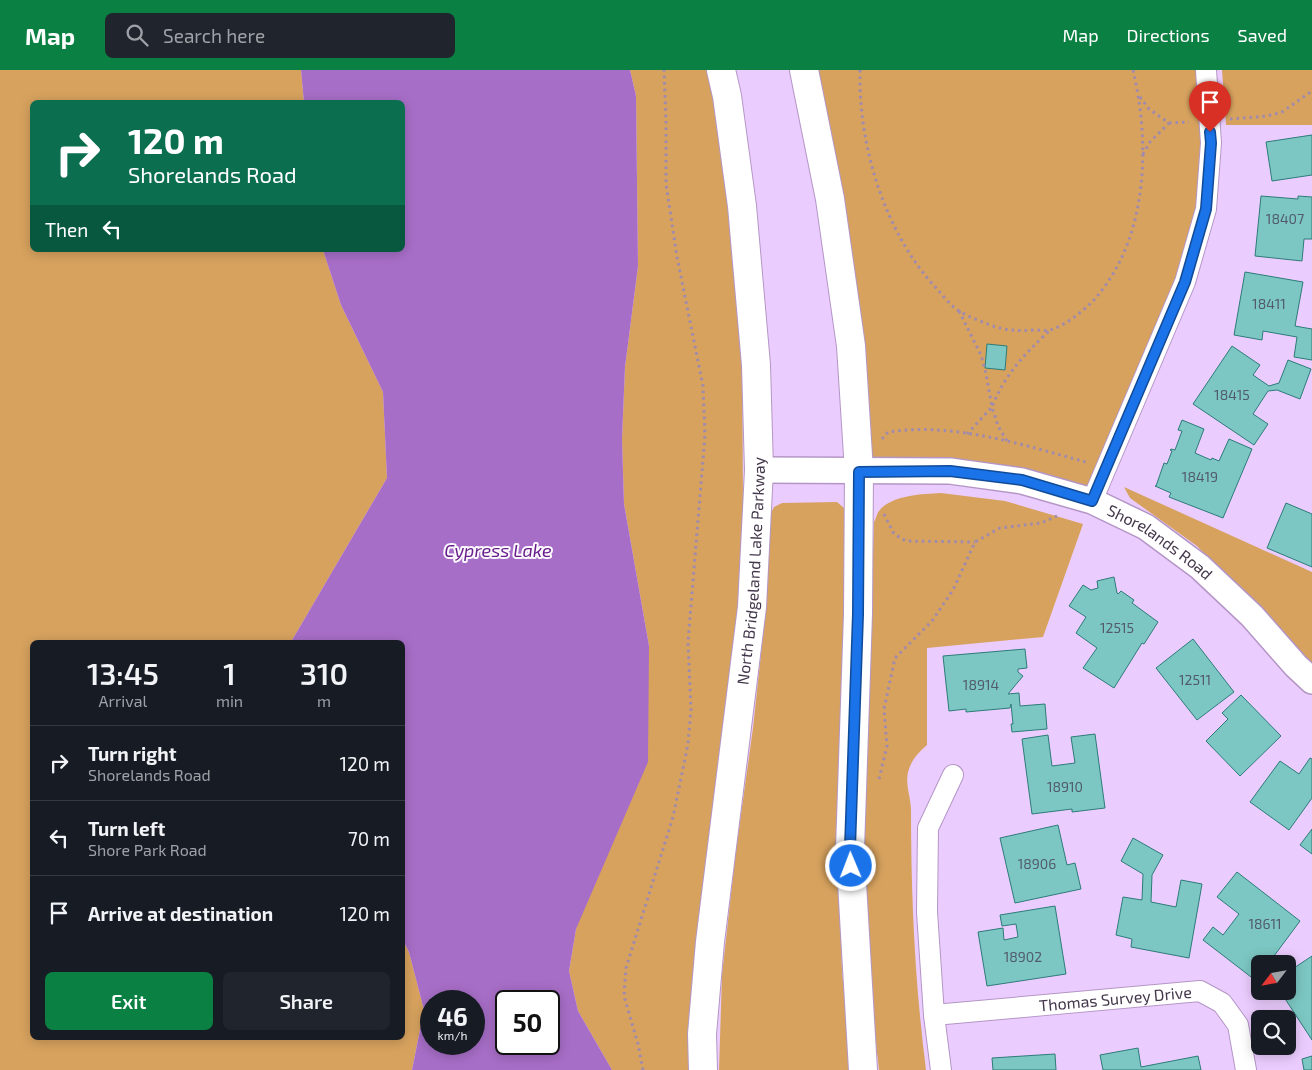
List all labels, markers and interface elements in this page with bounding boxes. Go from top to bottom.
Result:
search box [105,13,455,58]
text: Map [25,21,75,50]
icon: search [123,21,151,49]
text: Search here [163,24,265,47]
text: Map [1062,24,1099,46]
text: Directions [1127,24,1210,46]
text: Saved [1238,24,1287,46]
pin [1189,81,1231,132]
icon: arrive [1196,88,1224,116]
text: 120 m [128,119,224,161]
icon: right [45,120,110,185]
text: Shorelands Road [128,161,297,187]
house number: 18407 [1266,210,1304,227]
icon: left [98,215,126,243]
text: Then [45,218,88,241]
house number: 18411 [1252,295,1286,312]
house number: 18415 [1214,386,1250,403]
street label: North Bridgeland Lake Parkway [732,456,768,686]
house number: 18419 [1182,468,1218,485]
street label: Shorelands Road [1104,500,1217,583]
water label: Cypress Lake [444,539,552,561]
house number: 12515 [1100,619,1134,636]
text: 13:45 [87,655,159,691]
text: 1 [223,655,236,691]
text: 310 [300,655,348,691]
house number: 12511 [1179,671,1211,688]
house number: 18914 [963,676,999,693]
text: Arrival [99,691,147,710]
text: min [216,691,243,710]
text: m [317,691,331,710]
text: Turn right [88,742,176,765]
icon: right [45,749,73,777]
text: 120 m [339,752,390,775]
text: Shorelands Road [88,765,211,784]
house number: 18910 [1047,778,1083,795]
text: Turn left [88,817,165,840]
icon: left [45,824,73,852]
text: 70 m [348,827,390,850]
position arrow [824,839,876,891]
text: Shore Park Road [88,840,207,859]
house number: 18906 [1018,855,1056,872]
icon: arrive [45,899,73,927]
text: Arrive at destination [88,902,273,925]
text: 120 m [339,902,390,925]
house number: 18611 [1248,915,1282,932]
house number: 18902 [1004,948,1042,965]
north arrow [1251,955,1296,1000]
map controls [1251,955,1296,1055]
button: Exit [45,972,213,1030]
button: Share [223,972,390,1030]
street label: Thomas Survey Drive [1038,982,1192,1015]
speed limit sign: 50 [495,990,560,1055]
text: 46 [437,1001,468,1031]
button: search [1251,1010,1296,1055]
text: km/h [438,1028,467,1042]

